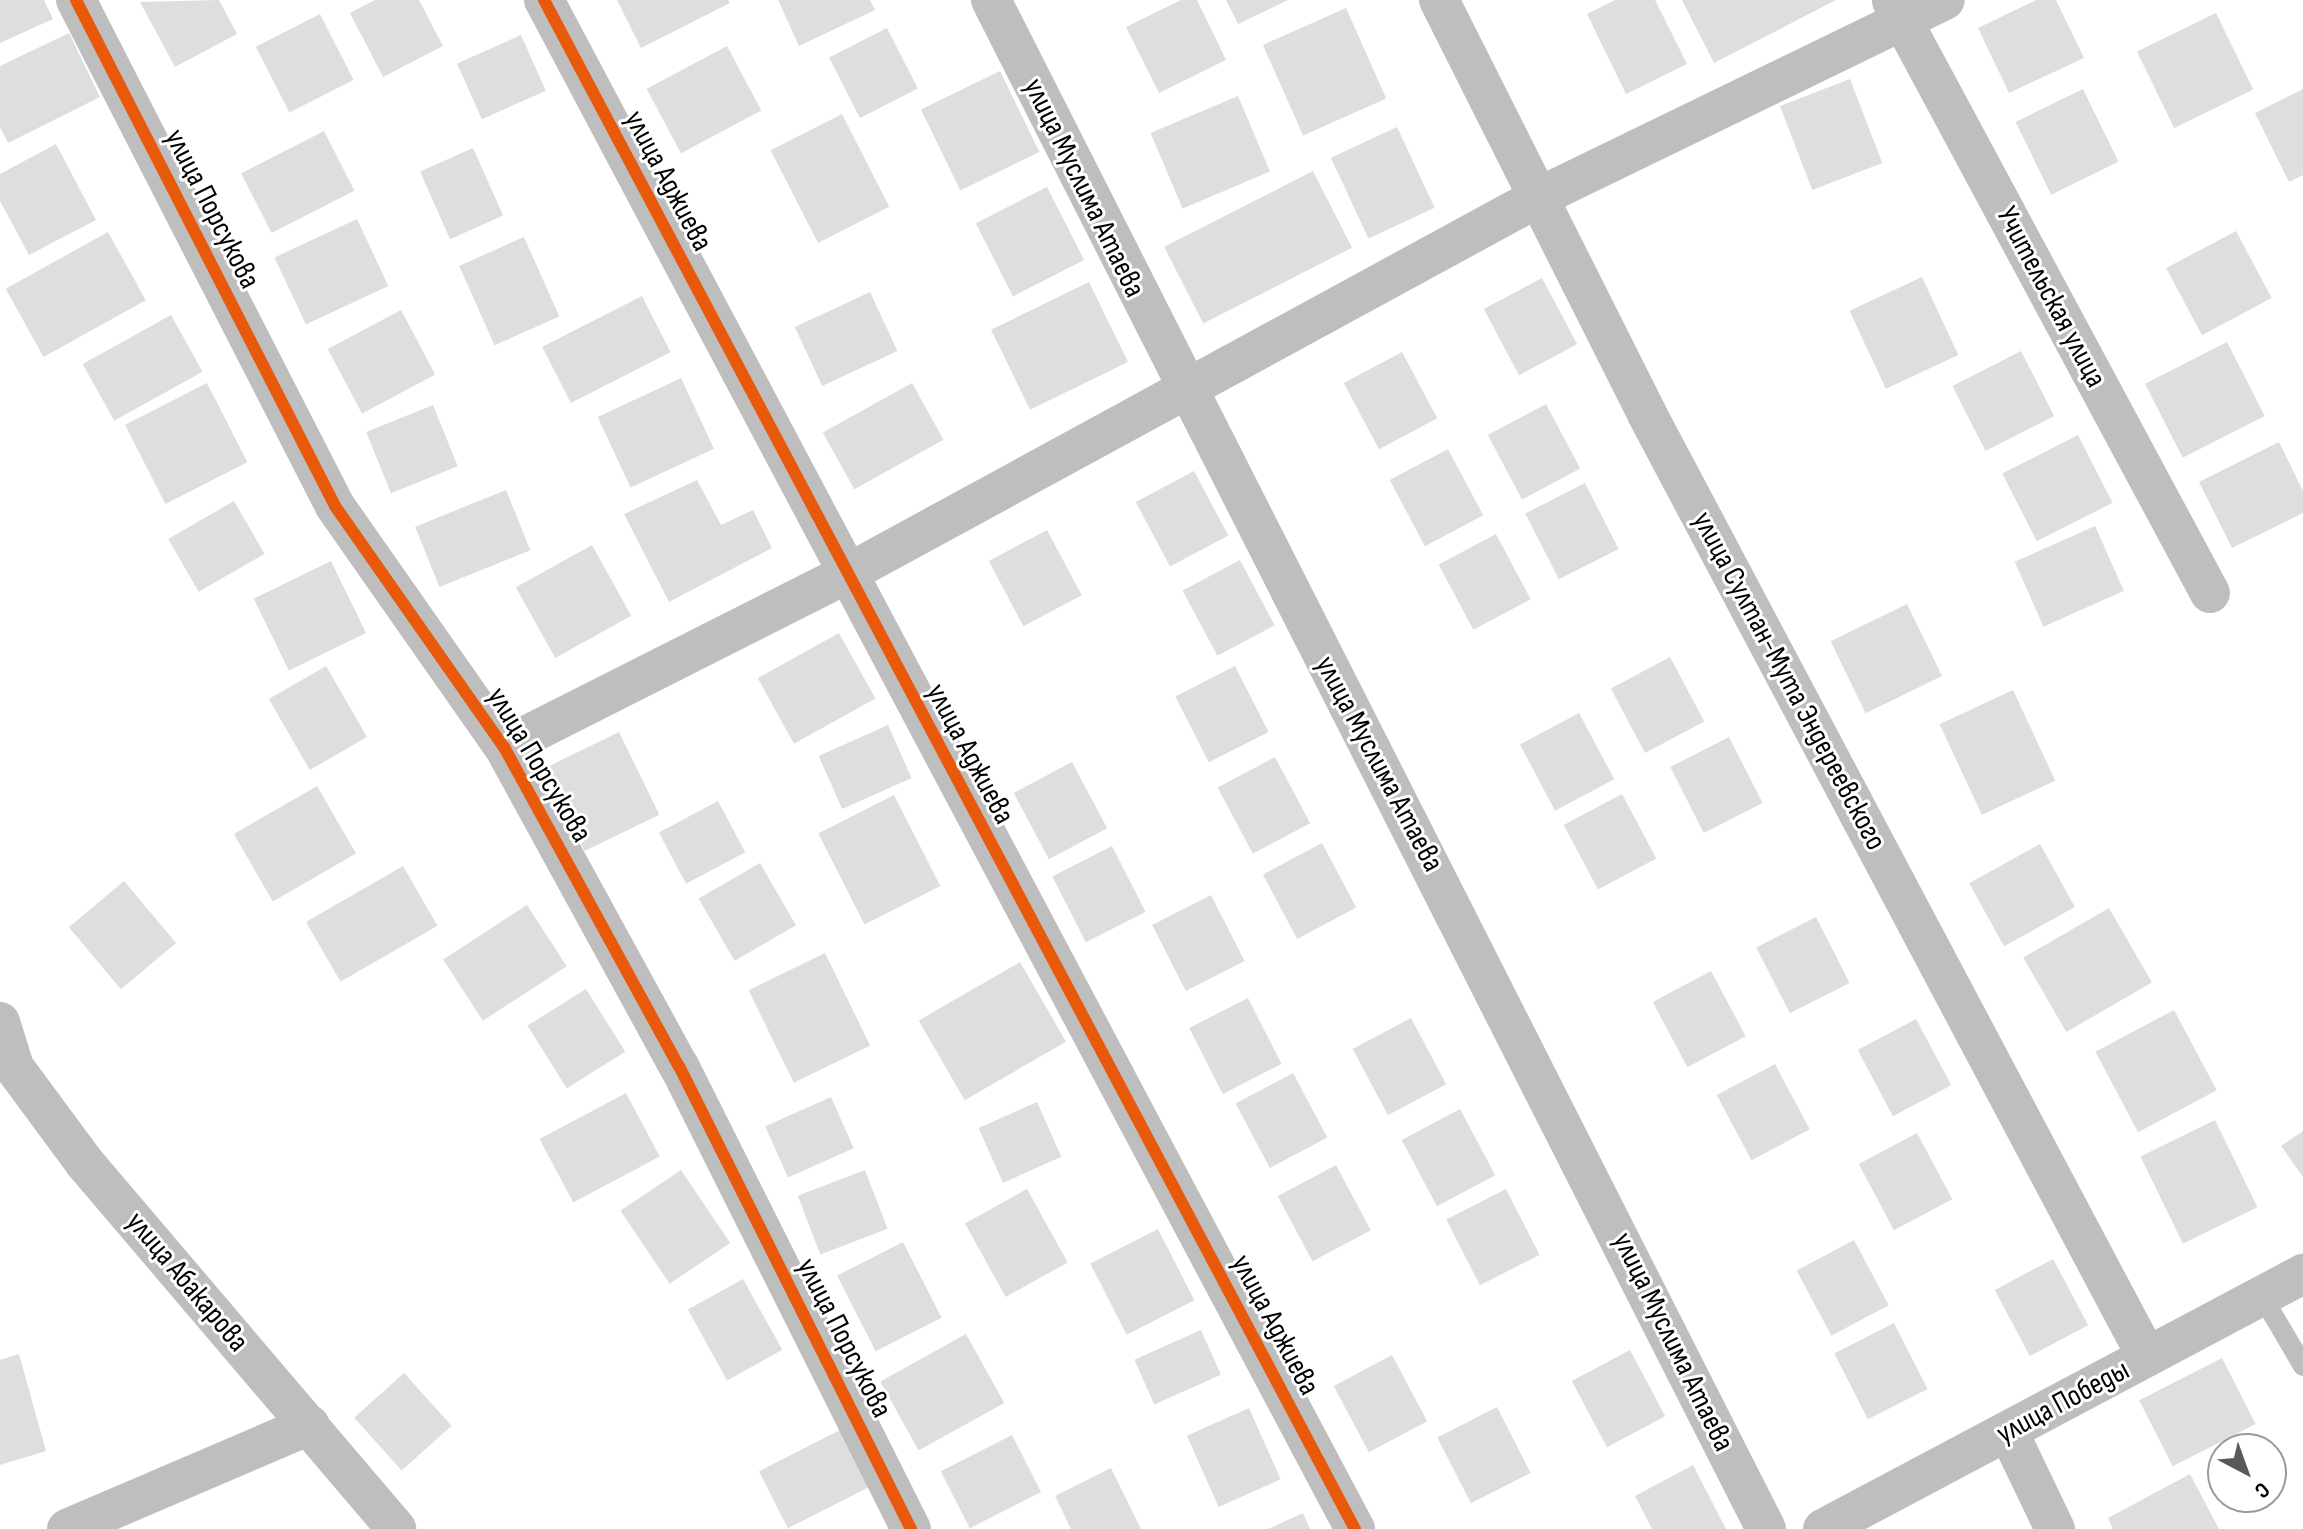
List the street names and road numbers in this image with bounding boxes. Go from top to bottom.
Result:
street label: улица Муслима Атаева [1016,73,1152,303]
street label: улица Аджиева [616,105,720,257]
street label: улица Порсукова [156,123,268,295]
street label: Учительская улица [1988,201,2114,393]
street label: улица Султан-Мута Эндереевского [1684,506,1894,856]
street label: улица Муслима Атаева [1307,650,1451,878]
street label: улица Аджиева [918,678,1022,830]
street label: улица Порсукова [479,681,599,849]
street label: улица Абакарова [118,1205,256,1359]
street label: улица Муслима Атаева [1605,1227,1741,1457]
street label: улица Аджиева [1223,1249,1327,1401]
street label: улица Порсукова [788,1252,900,1424]
street label: улица Победы [1991,1352,2135,1452]

